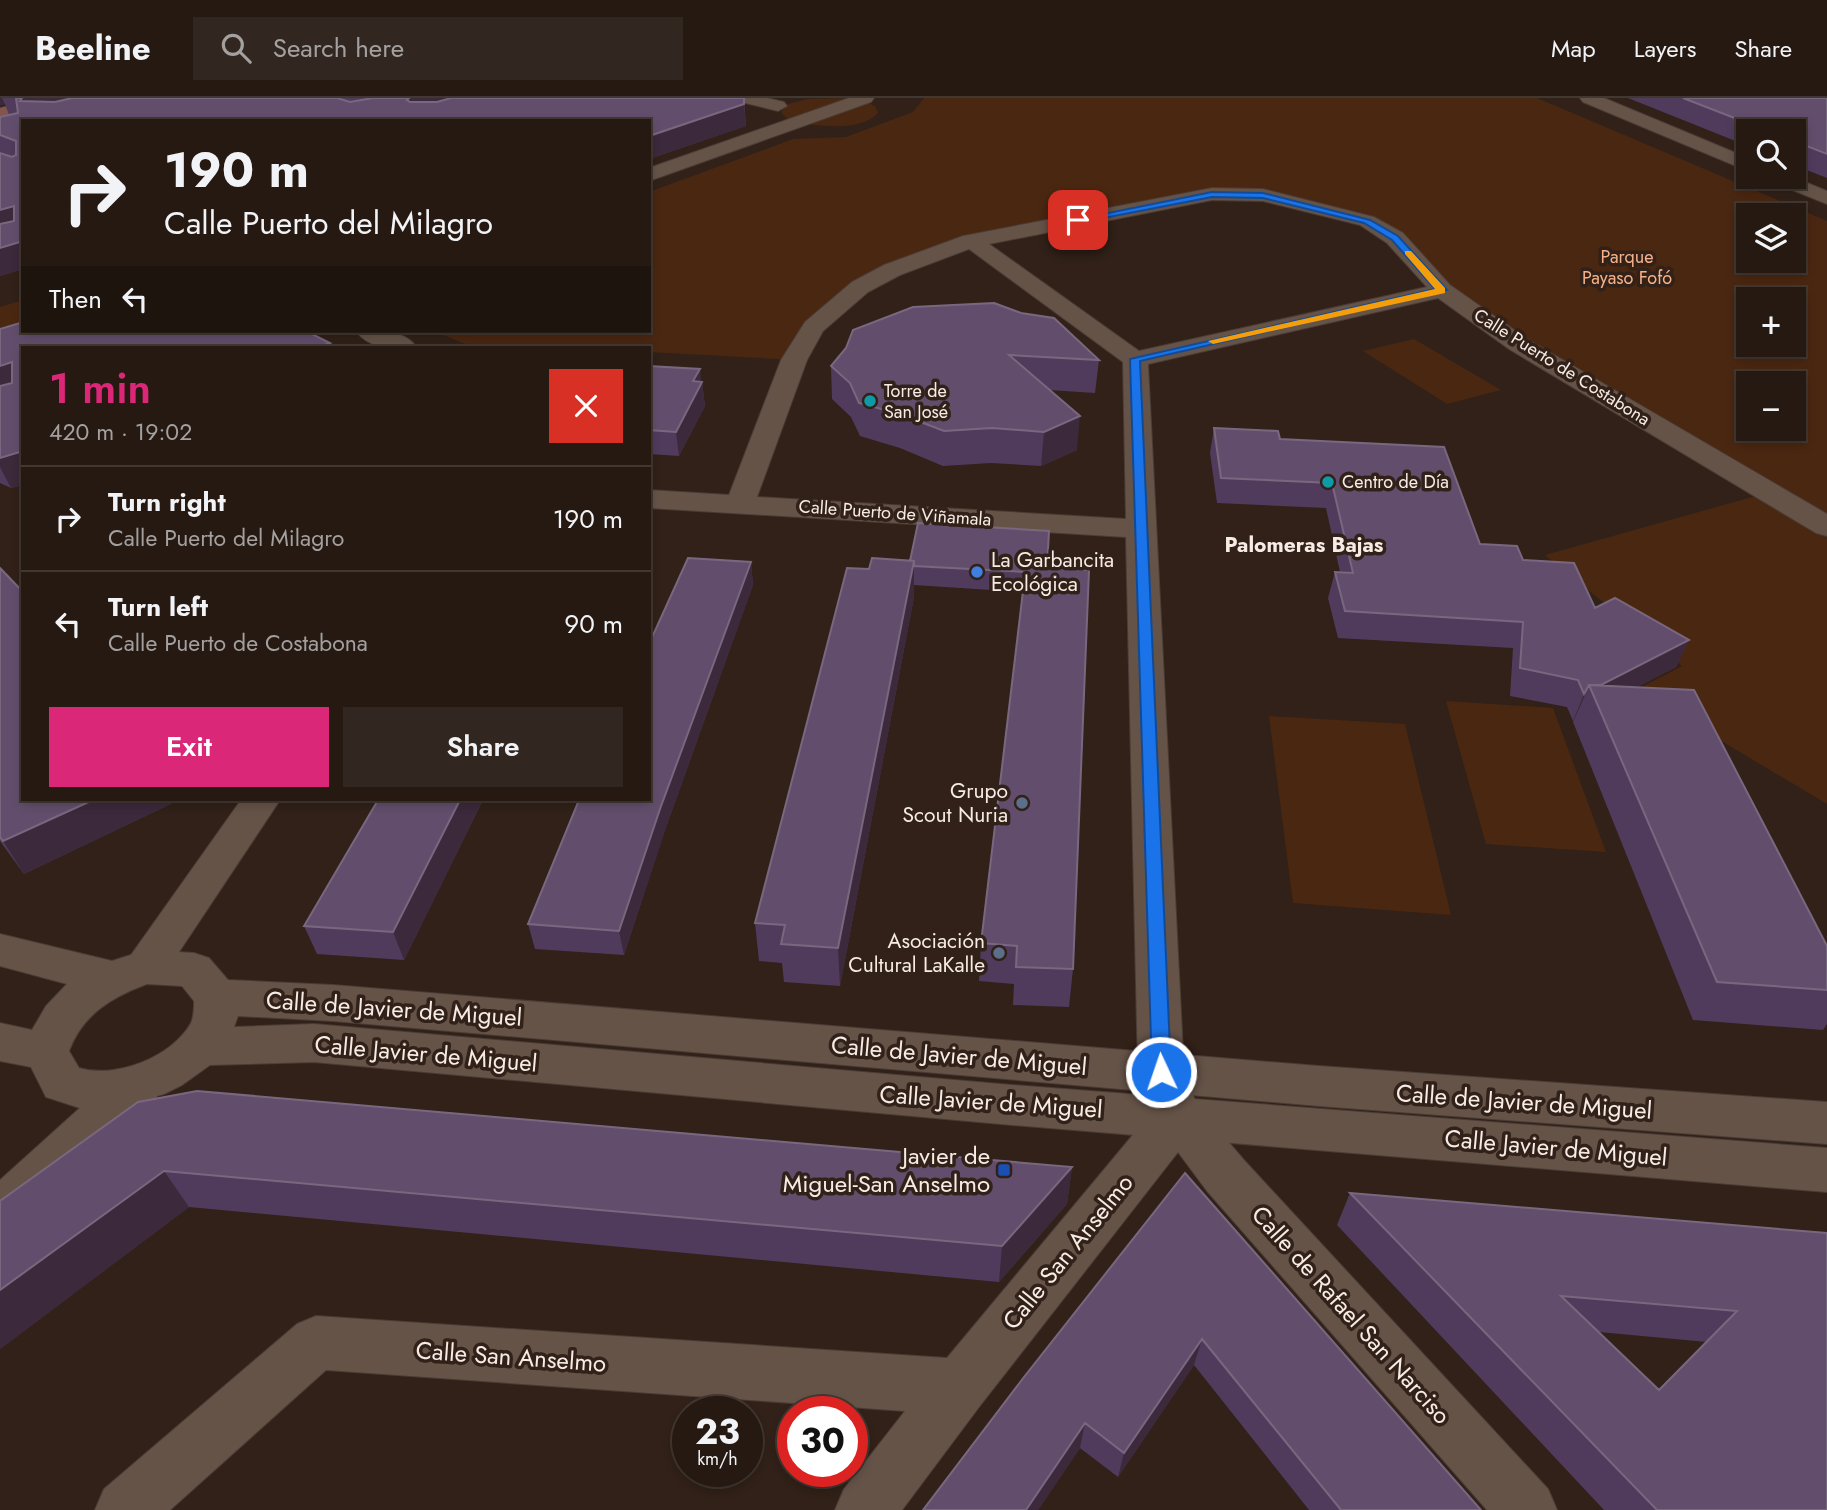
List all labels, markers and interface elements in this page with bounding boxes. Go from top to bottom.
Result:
search box [193,17,683,80]
text: Beeline [35,25,151,72]
icon: search [217,29,255,67]
text: Search here [273,29,404,67]
text: Map [1551,31,1596,66]
text: Layers [1634,31,1696,66]
text: Share [1734,31,1792,66]
map controls [1736,119,1806,441]
button: search [1736,119,1806,189]
text: 190 m [164,135,309,205]
icon: right [49,147,140,238]
pin [1048,190,1108,250]
text: Calle Puerto del Milagro [164,200,493,246]
icon: arrive [1059,201,1097,239]
button: layers [1736,203,1806,273]
park label: Parque Payaso Fofó [1582,244,1672,291]
text: Then [49,280,102,318]
icon: left [116,280,154,318]
button: + [1736,287,1806,357]
street label: Calle Puerto de Costabona [1469,302,1655,432]
text: 1 min [49,358,151,419]
button: close [549,369,623,443]
button: − [1736,371,1806,441]
place label: Torre de San José [884,378,948,425]
marker: Torre de San José [862,393,878,409]
text: 420 m · 19:02 [49,415,192,449]
place label: Centro de Día [1342,469,1449,495]
marker: Centro de Día [1320,474,1336,490]
text: Turn right [108,483,226,521]
street label: Calle Puerto de Viñamala [798,493,992,533]
icon: right [49,500,87,538]
text: 190 m [553,500,623,538]
text: Calle Puerto del Milagro [108,521,344,555]
district label: Palomeras Bajas [1225,530,1384,560]
place label: La Garbancita Ecológica [991,545,1114,599]
marker: La Garbancita Ecológica [969,564,985,580]
text: Turn left [108,588,208,626]
icon: left [49,605,87,643]
text: 90 m [564,605,623,643]
text: Calle Puerto de Costabona [108,626,368,660]
button: Exit [49,707,329,787]
button: Share [343,707,623,787]
place label: Grupo Scout Nuria [903,776,1008,830]
marker: Grupo Scout Nuria [1014,795,1030,811]
place label: Asociación Cultural LaKalle [848,926,985,980]
marker: Asociación Cultural LaKalle [991,945,1007,961]
street label: Calle de Javier de Miguel [265,982,523,1035]
street label: Calle Javier de Miguel [313,1026,539,1081]
street label: Calle de Javier de Miguel [830,1027,1088,1084]
position arrow [1124,1035,1198,1109]
street label: Calle de Javier de Miguel [1395,1075,1653,1128]
street label: Calle Javier de Miguel [878,1076,1104,1127]
street label: Calle Javier de Miguel [1443,1120,1669,1175]
place label: Javier de Miguel-San Anselmo [783,1138,990,1201]
marker: Javier de Miguel-San Anselmo [996,1162,1012,1178]
street label: Calle San Anselmo [994,1166,1141,1337]
street label: Calle de Rafael San Narciso [1244,1198,1459,1432]
street label: Calle San Anselmo [415,1332,607,1381]
speed limit sign: 30 [777,1396,868,1487]
text: 23 [695,1407,740,1457]
text: km/h [697,1446,738,1472]

